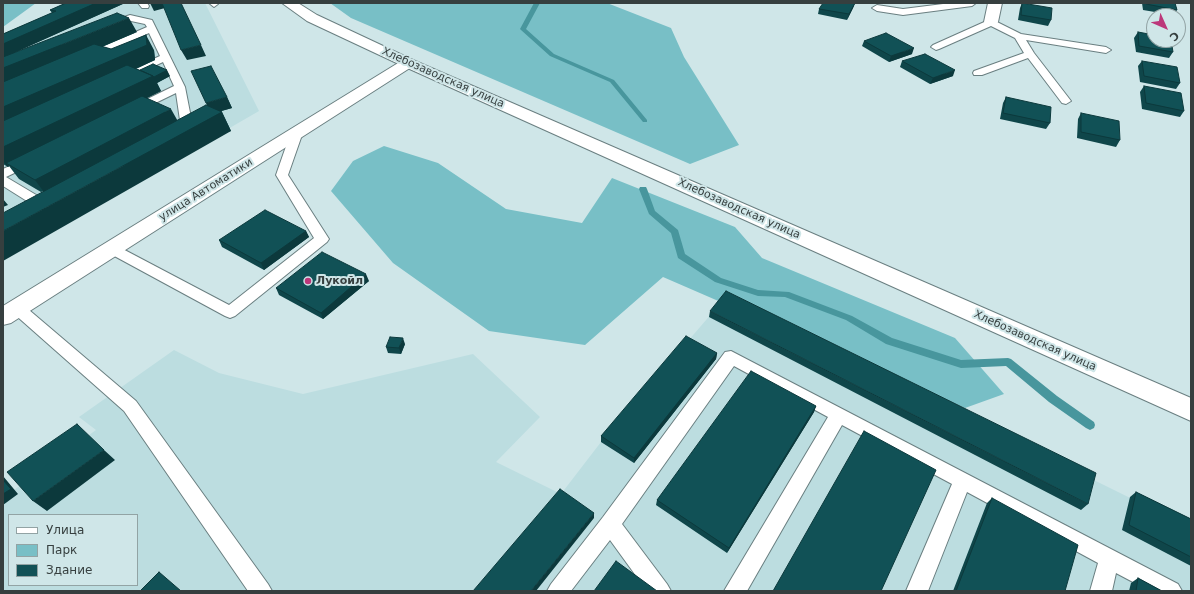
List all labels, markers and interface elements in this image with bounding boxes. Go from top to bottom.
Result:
north arrow [1146,8,1186,48]
text: С [1167,29,1182,44]
street label: Хлебозаводская улица [380,45,506,111]
street label: улица Автоматики [157,156,255,224]
street label: Хлебозаводская улица [676,176,802,242]
place label: Лукойл [316,274,363,288]
marker: Лукойл [303,276,313,286]
street label: Хлебозаводская улица [972,308,1098,374]
legend [8,514,138,586]
text: Улица [46,523,84,537]
text: Парк [46,543,77,557]
text: Здание [46,563,92,577]

